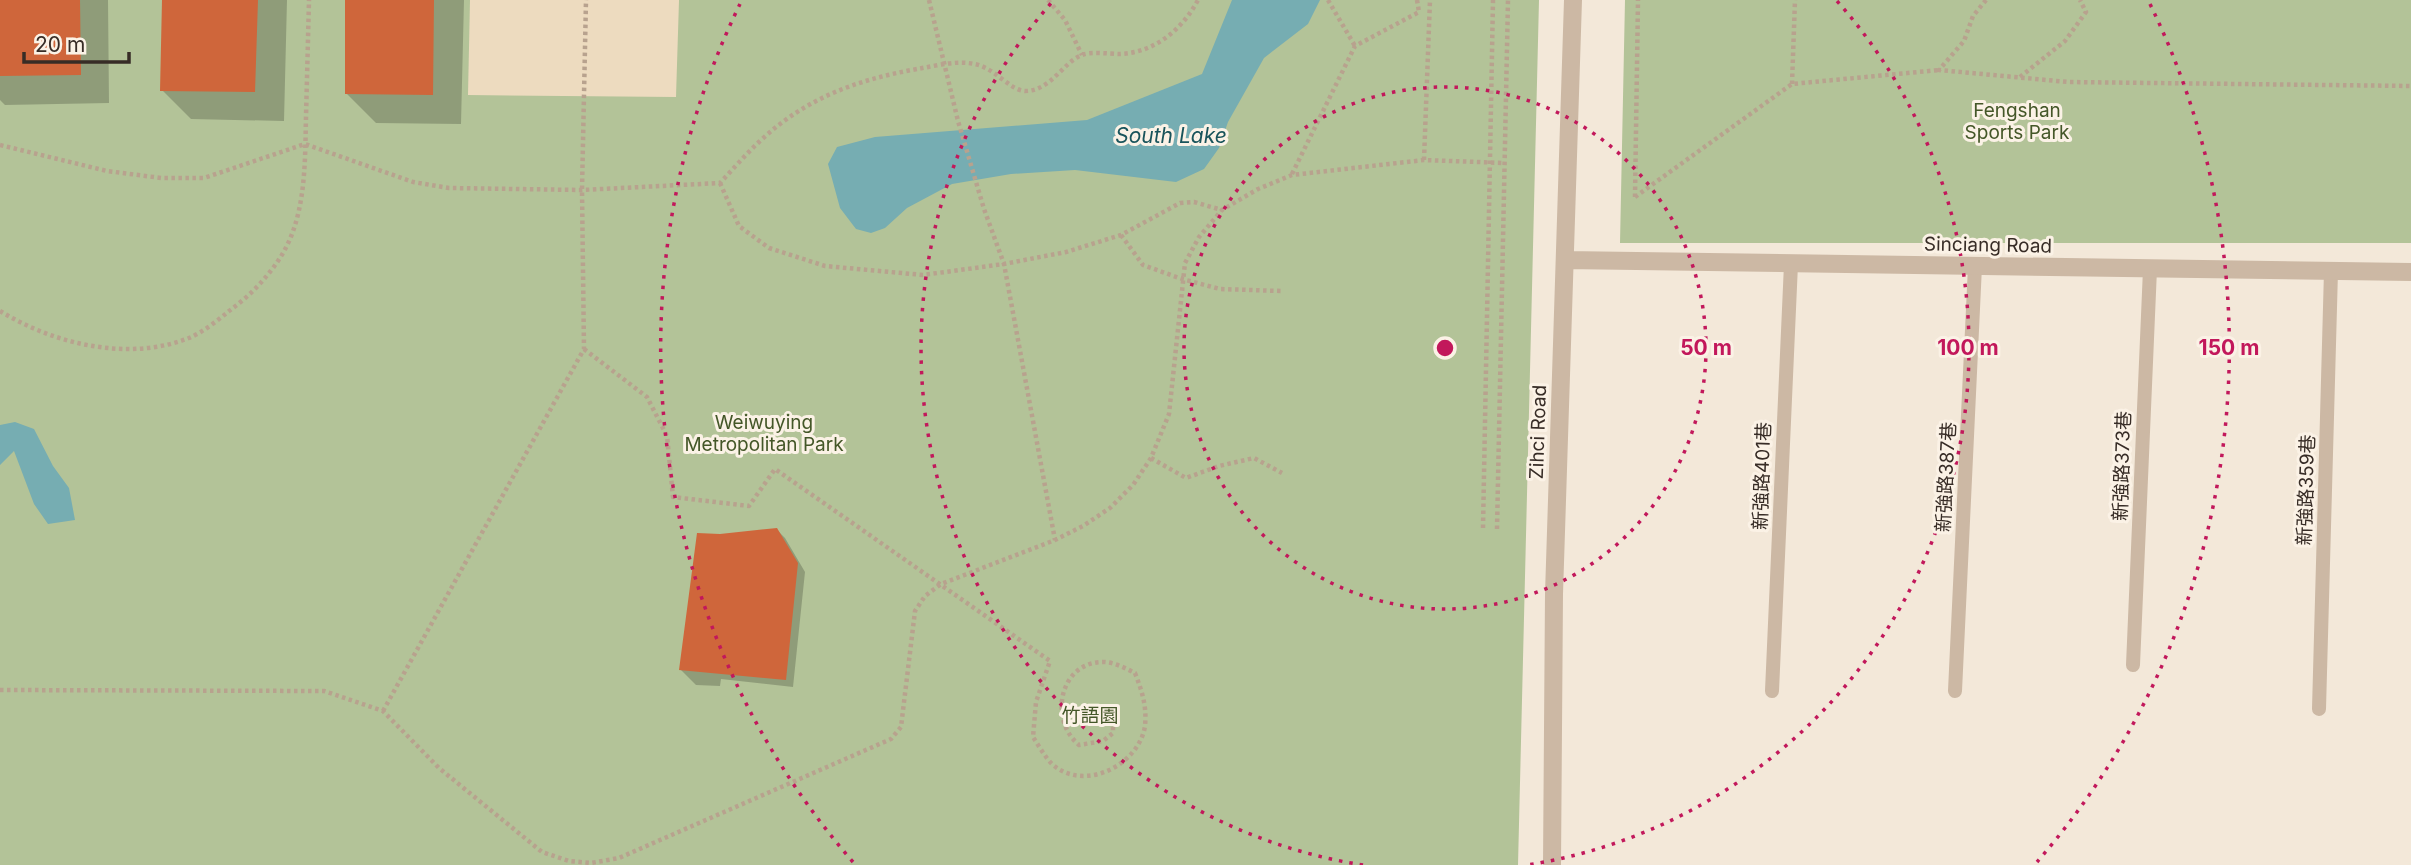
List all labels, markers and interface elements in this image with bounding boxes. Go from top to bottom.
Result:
scale bar [24,21,130,65]
text: 20 m [35,32,85,57]
park label: Fengshan Sports Park [1965,99,2070,144]
water label: South Lake [1115,123,1227,148]
street label: Sinciang Road [1924,232,2052,258]
text: 50 m [1680,335,1732,360]
text: 100 m [1937,335,1999,360]
text: 150 m [2199,335,2259,360]
centre of rings [1433,336,1457,360]
street label: Zihci Road [1525,384,1551,480]
park label: Weiwuying Metropolitan Park [684,411,844,456]
street label: 新強路373巷 [2109,411,2135,521]
street label: 新強路387巷 [1932,421,1960,533]
street label: 新強路401巷 [1749,422,1775,530]
street label: 新強路359巷 [2293,434,2319,546]
park label: 竹語園 [1061,704,1119,727]

